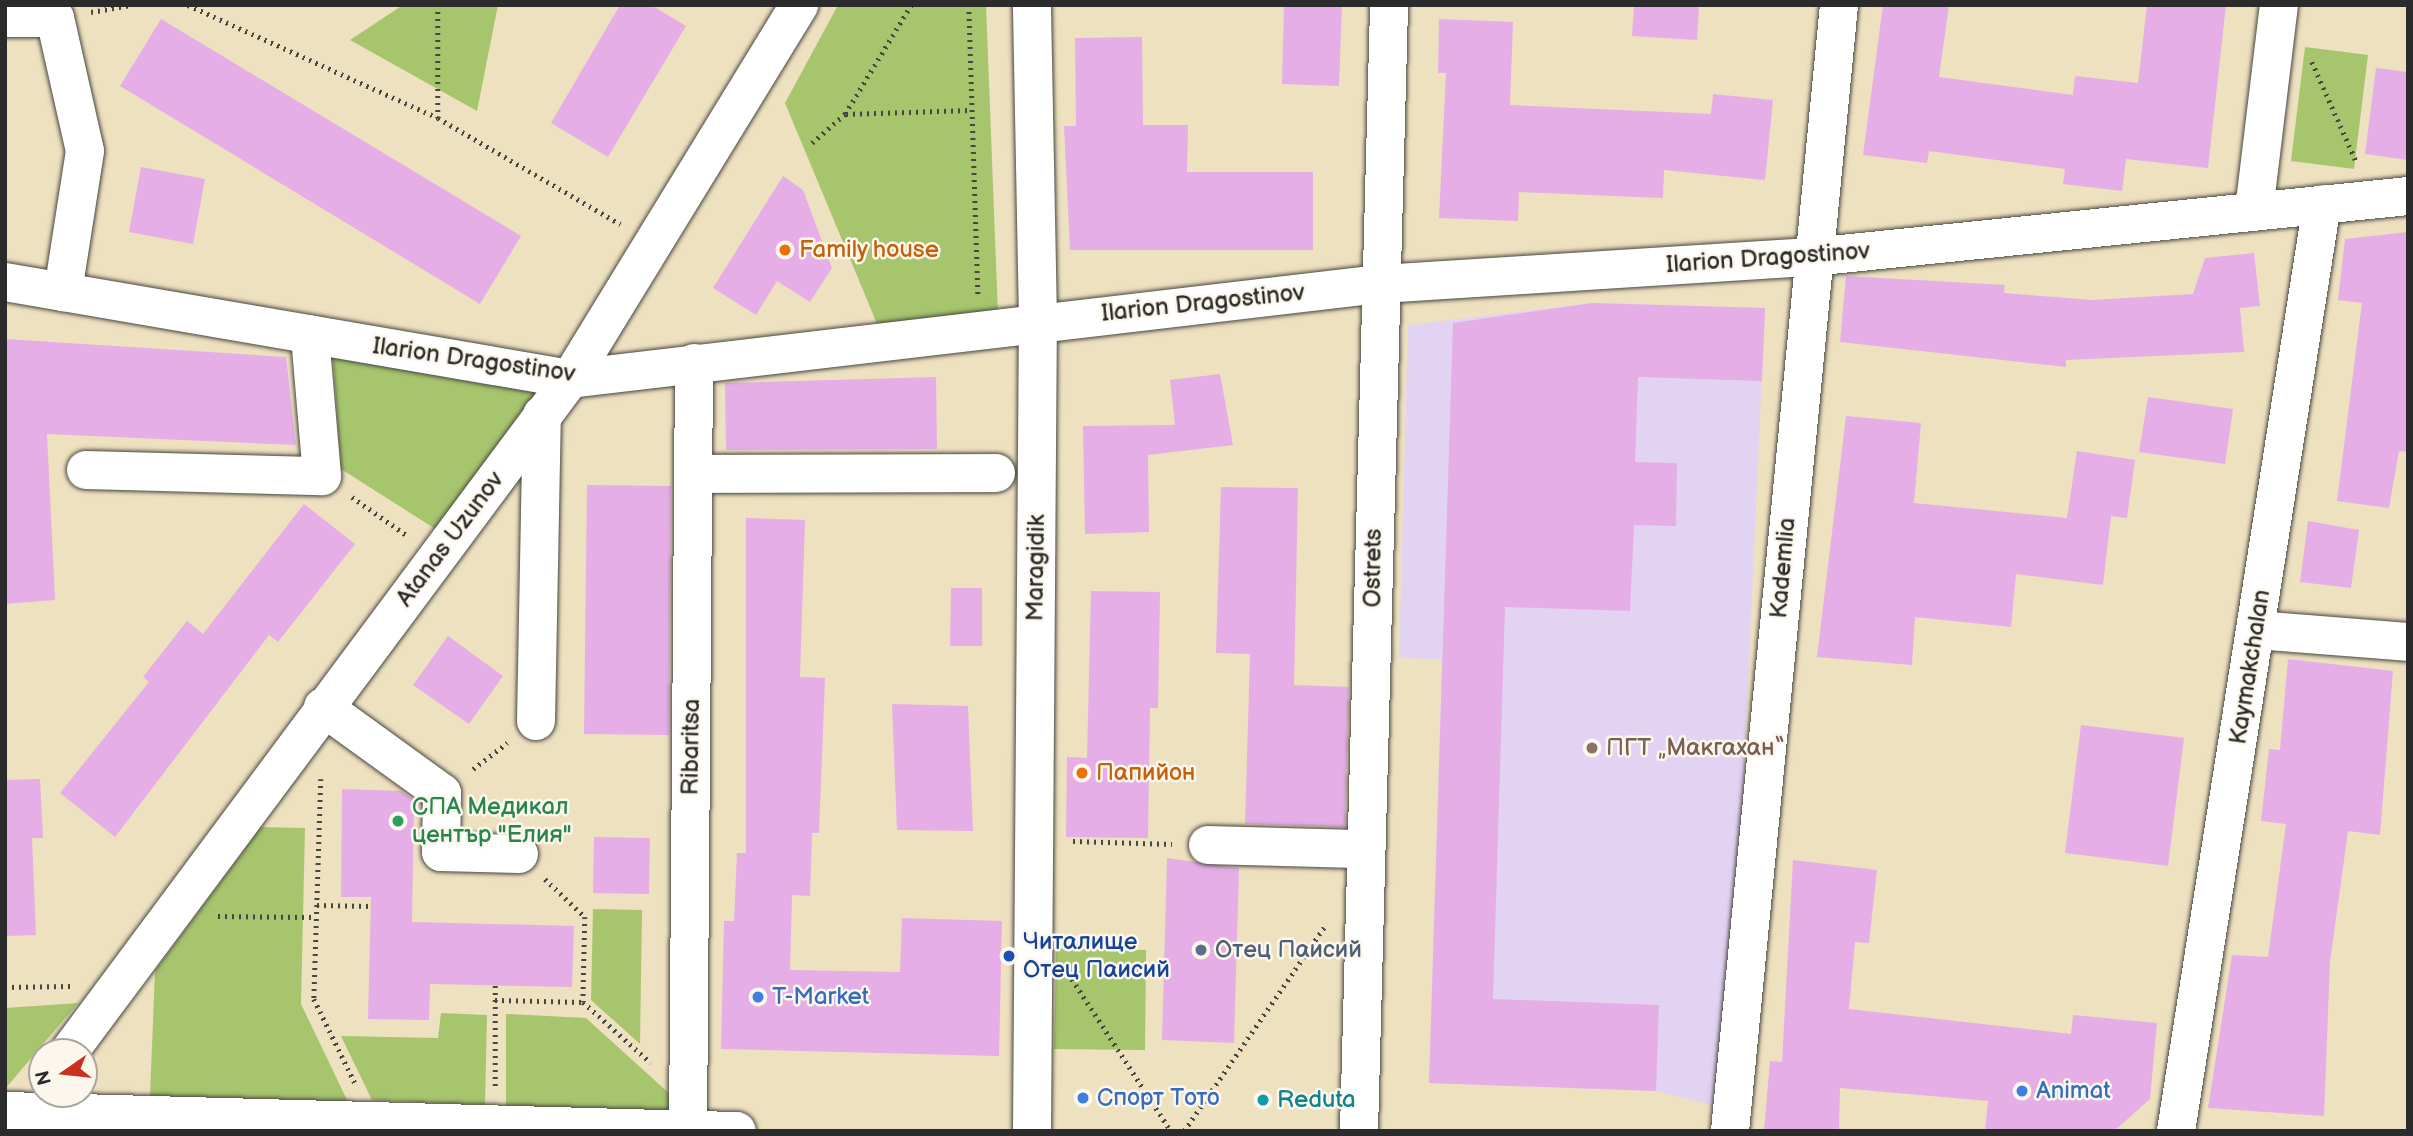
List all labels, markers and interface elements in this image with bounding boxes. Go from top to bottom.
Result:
place label: Family house [799,236,940,264]
street label: Ilarion Dragostinov [1665,237,1871,279]
marker: Family house [777,242,793,258]
street label: Ilarion Dragostinov [1100,278,1306,328]
street label: Ilarion Dragostinov [371,332,577,388]
street label: Atanas Uzunov [390,466,510,612]
street label: Maragidik [1021,514,1051,622]
street label: Kademlia [1764,516,1802,620]
street label: Ostrets [1358,528,1388,608]
street label: Kaymakchalan [2224,588,2276,746]
street label: Ribaritsa [676,698,706,796]
place label: ПГТ „Макгахан“ [1606,734,1785,762]
marker: ПГТ „Макгахан“ [1584,740,1600,756]
place label: Папийон [1096,759,1195,787]
marker: Папийон [1074,765,1090,781]
place label: СПА Медикaл център "Елия" [412,793,572,849]
marker: СПА Медикaл център "Елия" [390,813,406,829]
place label: Читалище Отец Паисий [1023,928,1170,984]
place label: Отец Паисий [1215,936,1362,964]
marker: Отец Паисий [1193,942,1209,958]
marker: Читалище Отец Паисий [1001,948,1017,964]
place label: T-Market [772,983,869,1011]
marker: T-Market [750,989,766,1005]
north arrow [28,1038,98,1108]
text: N [31,1068,57,1087]
place label: Animat [2036,1077,2111,1105]
marker: Animat [2014,1083,2030,1099]
place label: Спорт Тото [1097,1084,1220,1112]
place label: Reduta [1277,1086,1356,1114]
marker: Спорт Тото [1075,1090,1091,1106]
marker: Reduta [1255,1092,1271,1108]

